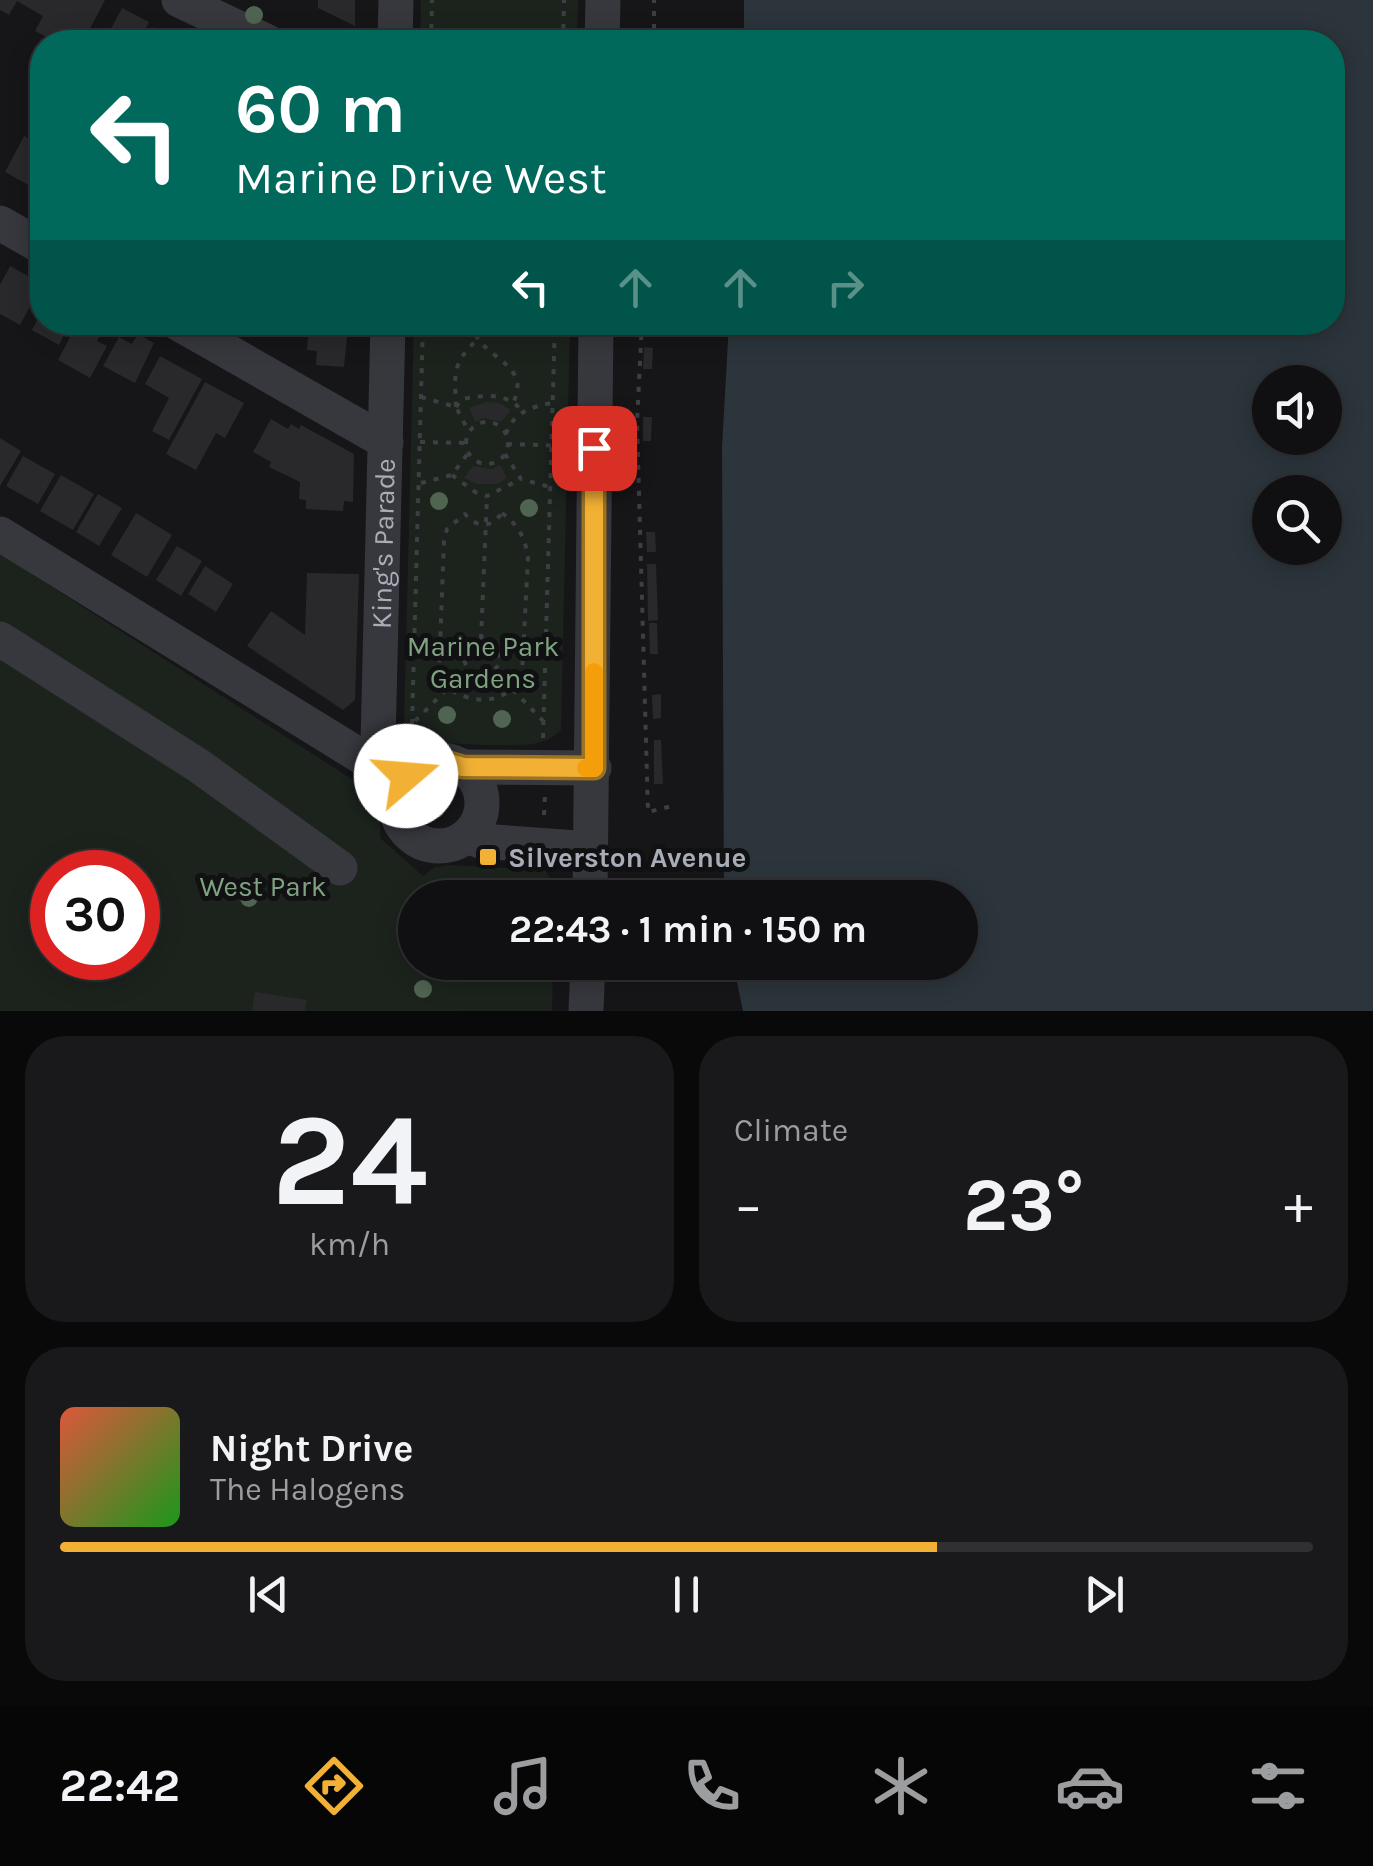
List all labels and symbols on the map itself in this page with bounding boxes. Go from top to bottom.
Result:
pin [552,406,637,491]
street label: King's Parade [364,458,401,629]
park label: Marine Park Gardens [407,630,559,695]
position arrow [354,724,458,828]
place label: Silverston Avenue [508,841,746,874]
marker: Silverston Avenue [477,846,499,868]
speed limit sign: 30 [30,850,160,980]
park label: West Park [199,870,327,903]

